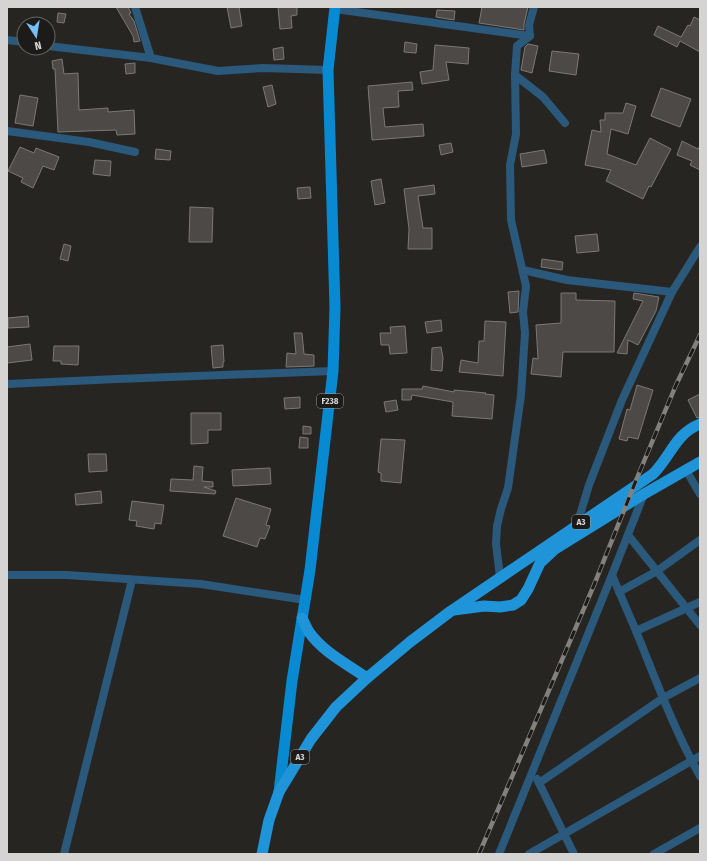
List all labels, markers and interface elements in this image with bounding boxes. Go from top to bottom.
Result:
north arrow [16,16,56,56]
text: N [33,38,43,52]
road number: F238 [317,394,343,408]
road number: A3 [572,515,590,529]
road number: A3 [291,750,309,764]

